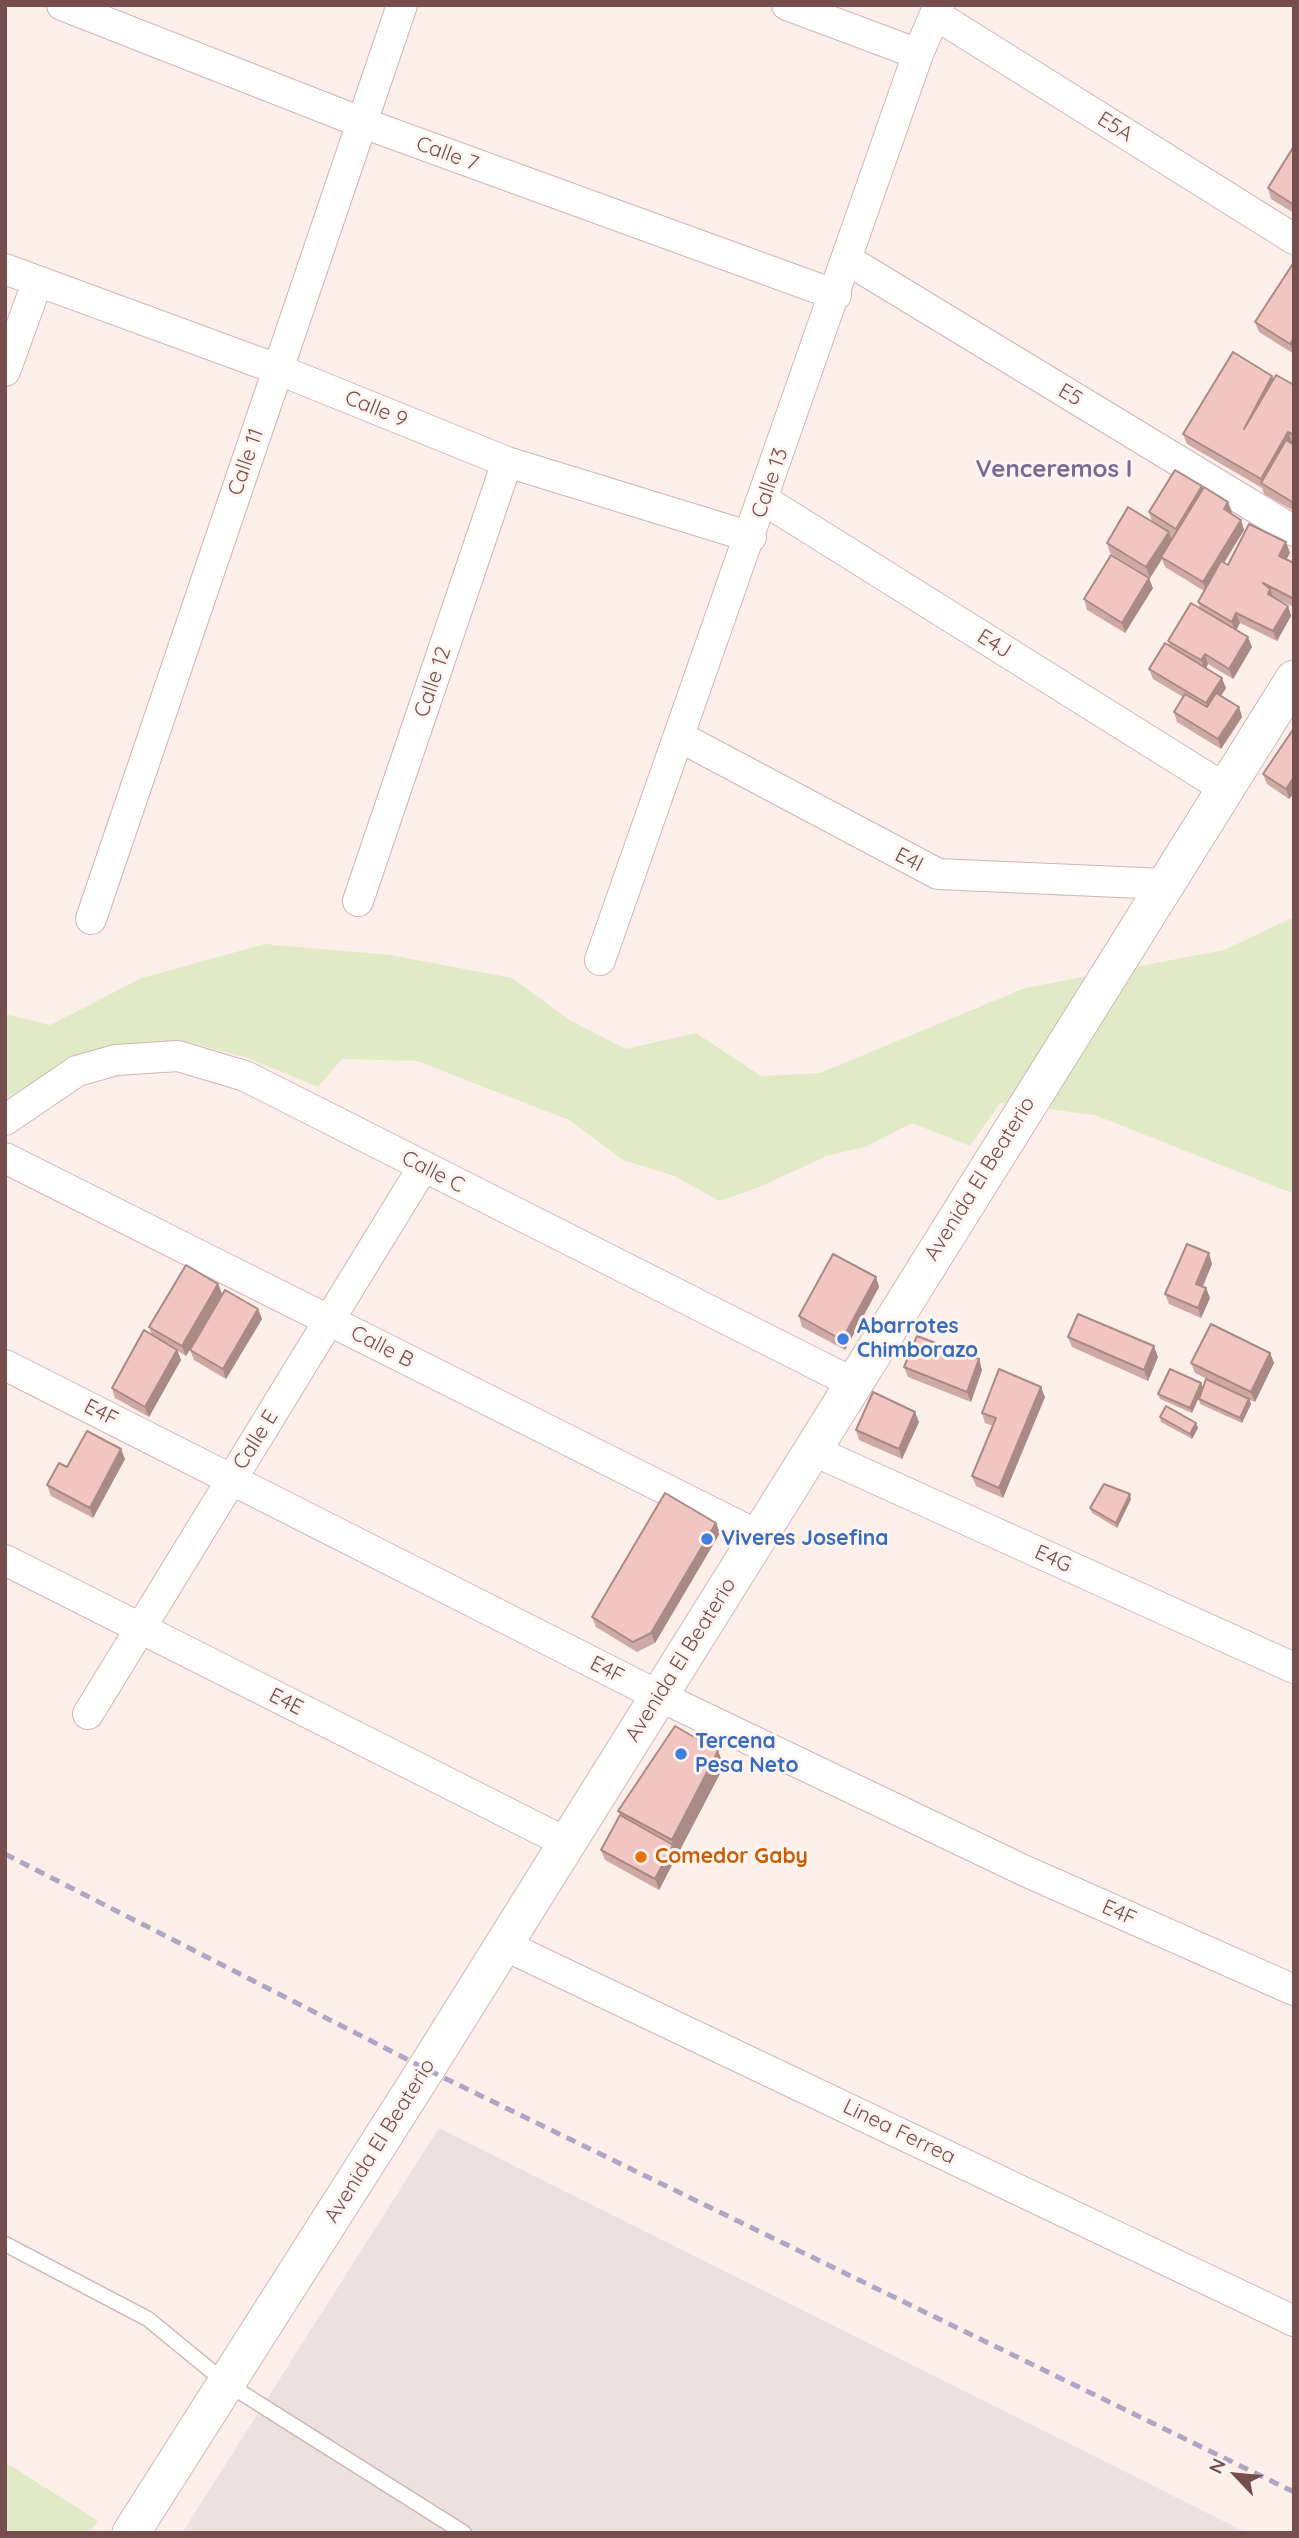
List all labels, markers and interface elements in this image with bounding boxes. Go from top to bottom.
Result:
street label: E5A [1093,107,1137,147]
street label: Calle 7 [412,131,482,177]
street label: E5 [1053,378,1087,412]
street label: Calle 9 [341,385,411,433]
street label: Calle 11 [223,425,269,499]
street label: Calle 13 [746,445,794,521]
district label: Venceremos I [976,456,1132,484]
street label: E4J [972,624,1016,664]
street label: Calle 12 [409,643,457,721]
street label: E4I [891,842,927,878]
street label: Avenida El Beaterio [919,1092,1041,1266]
street label: Calle C [397,1146,469,1198]
place label: Abarrotes Chimborazo [857,1314,978,1364]
street label: Calle B [346,1321,418,1373]
marker: Abarrotes Chimborazo [835,1331,851,1347]
street label: E4F [80,1394,122,1432]
street label: Calle E [228,1406,284,1474]
place label: Viveres Josefina [721,1526,888,1552]
marker: Viveres Josefina [699,1531,715,1547]
street label: E4G [1031,1540,1075,1578]
street label: Avenida El Beaterio [620,1573,742,1747]
street label: E4F [586,1651,628,1689]
street label: E4E [265,1683,307,1721]
place label: Tercena Pesa Neto [695,1729,799,1779]
marker: Tercena Pesa Neto [673,1746,689,1762]
place label: Comedor Gaby [655,1844,808,1870]
marker: Comedor Gaby [633,1849,649,1865]
street label: E4F [1098,1894,1140,1932]
street label: Avenida El Beaterio [319,2054,441,2228]
street label: Linea Ferrea [839,2094,959,2170]
north arrow [1201,2440,1271,2510]
text: N [1203,2454,1231,2477]

